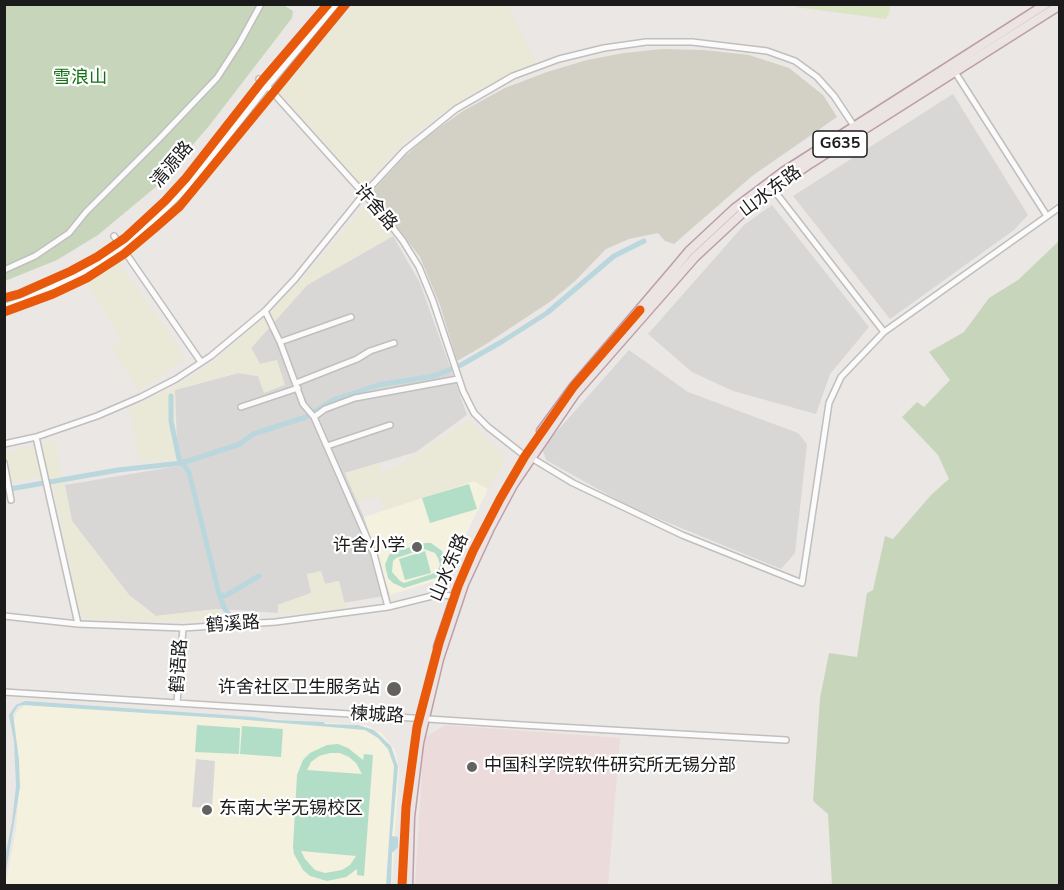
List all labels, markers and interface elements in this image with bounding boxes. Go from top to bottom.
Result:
park label: 雪浪山 [53,68,107,90]
road number: G635 [813,131,867,157]
street label: 清源路 [147,137,199,193]
street label: 山水东路 [736,162,806,222]
street label: 许舍路 [349,181,401,235]
street label: 山水东路 [426,531,474,605]
place label: 许舍小学 [333,536,405,558]
marker: 许舍小学 [410,540,424,554]
street label: 鹤溪路 [205,612,261,638]
street label: 鹤语路 [167,638,193,694]
place label: 许舍社区卫生服务站 [218,678,380,700]
marker: 许舍社区卫生服务站 [385,680,403,698]
street label: 楝城路 [349,704,405,728]
place label: 中国科学院软件研究所无锡分部 [484,756,736,778]
marker: 中国科学院软件研究所无锡分部 [465,760,479,774]
place label: 东南大学无锡校区 [219,799,363,821]
marker: 东南大学无锡校区 [200,803,214,817]

